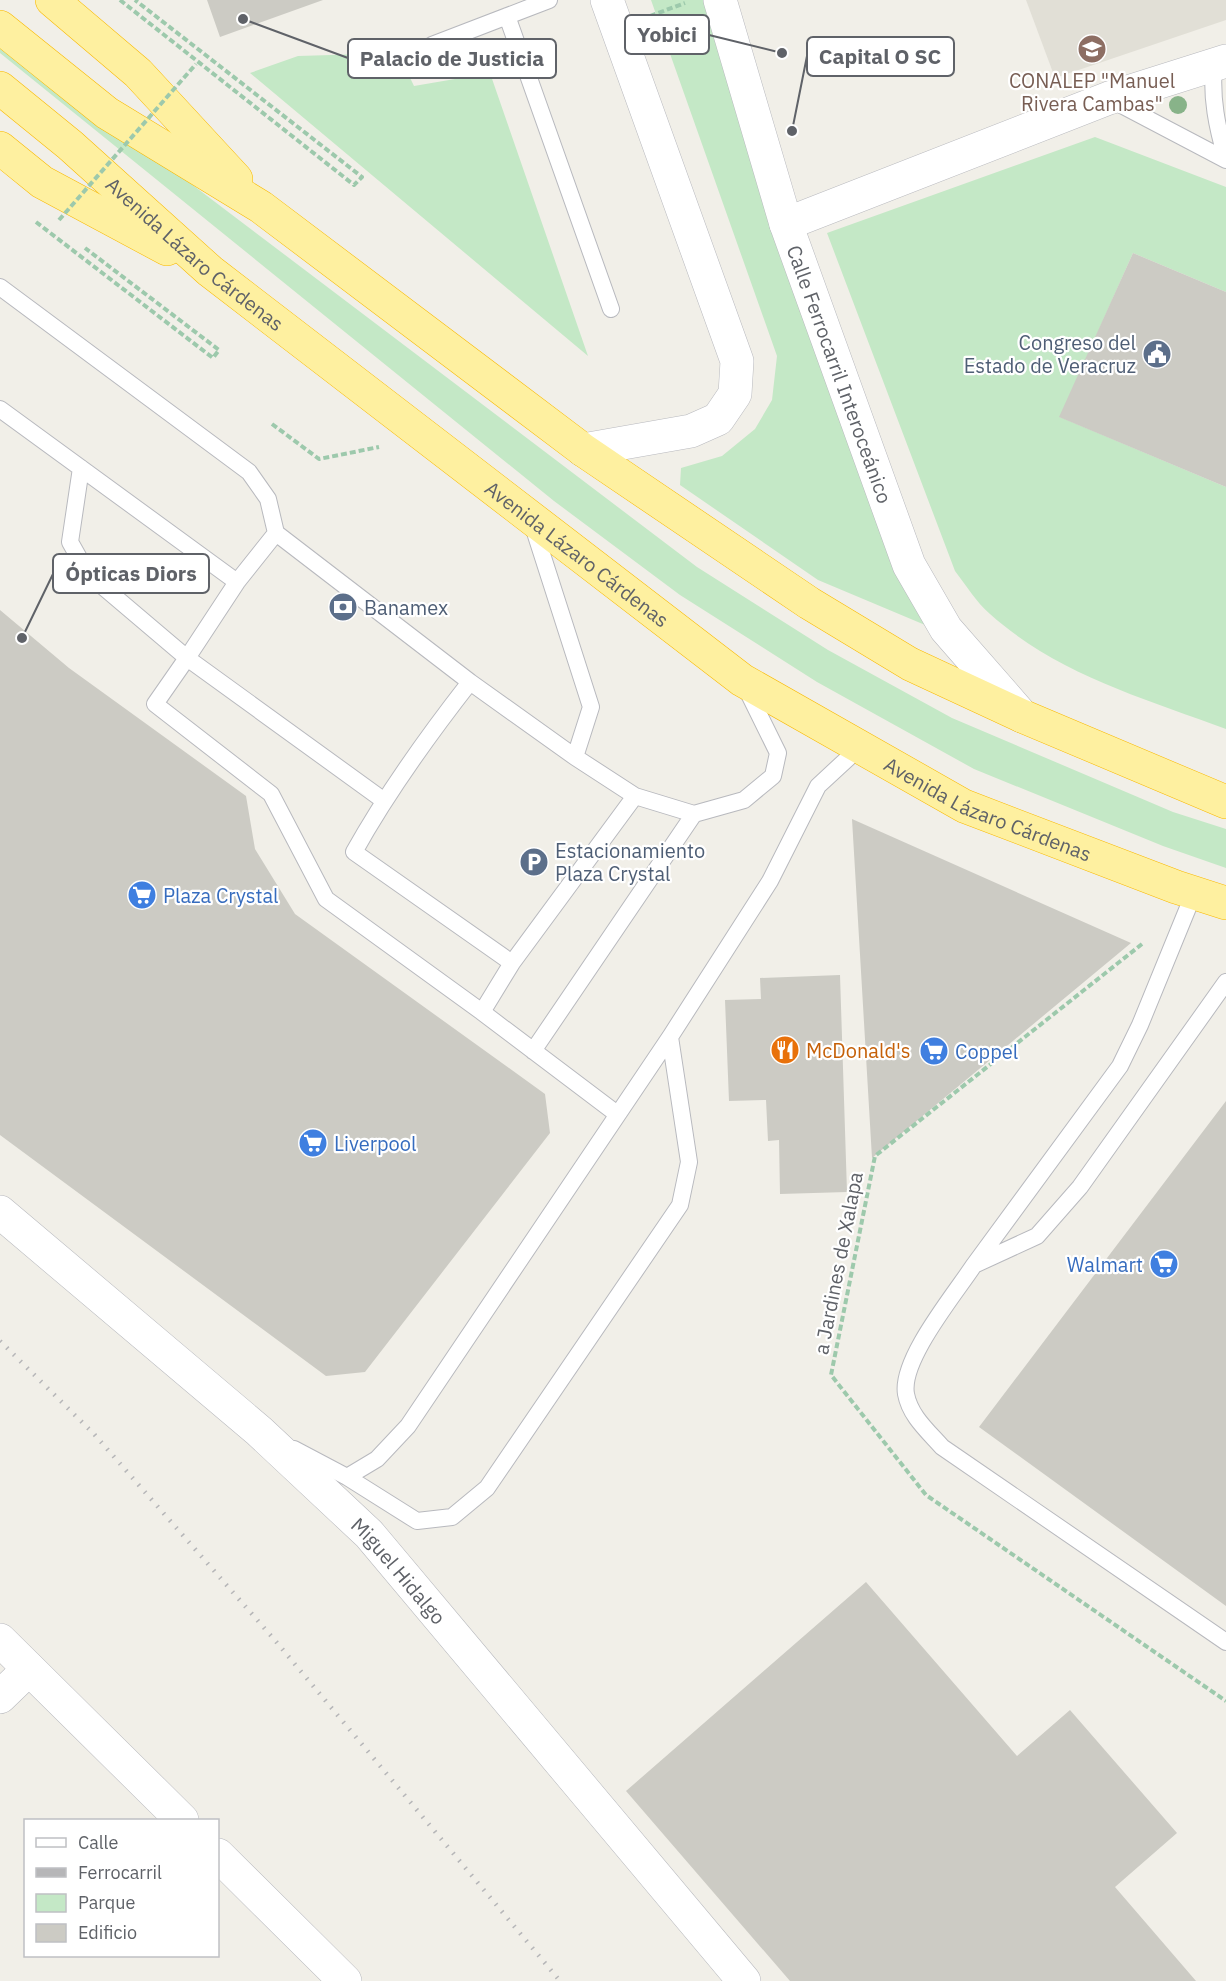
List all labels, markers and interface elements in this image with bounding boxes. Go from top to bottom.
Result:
callout: Yobici [625,15,709,54]
text: Yobici [637,20,697,48]
school or university icon: CONALEP "Manuel Rivera Cambas" [1076,33,1108,65]
callout: Capital O SC [807,37,954,76]
callout: Palacio de Justicia [348,39,556,78]
text: Capital O SC [819,42,942,70]
text: Palacio de Justicia [360,44,544,72]
place label: CONALEP "Manuel Rivera Cambas" [1009,67,1175,117]
street label: Avenida Lázaro Cárdenas [100,171,290,337]
street label: Calle Ferrocarril Interoceánico [781,241,899,507]
place label: Congreso del Estado de Veracruz [964,329,1136,379]
public building icon: Congreso del Estado de Veracruz [1141,338,1173,370]
street label: Avenida Lázaro Cárdenas [480,474,675,633]
callout: Ópticas Diors [53,554,209,593]
text: Ópticas Diors [65,559,197,587]
bank icon: Banamex [327,591,359,623]
place label: Banamex [364,594,448,621]
street label: Avenida Lázaro Cárdenas [880,750,1095,867]
place label: Estacionamiento Plaza Crystal [555,837,705,887]
parking icon: Estacionamiento Plaza Crystal [518,846,550,878]
supermarket icon: Plaza Crystal [126,879,158,911]
place label: Plaza Crystal [163,882,279,909]
restaurant icon: McDonald's [769,1034,801,1066]
supermarket icon: Coppel [918,1035,950,1067]
place label: McDonald's [806,1037,911,1064]
place label: Coppel [955,1038,1018,1065]
supermarket icon: Liverpool [297,1127,329,1159]
place label: Liverpool [334,1130,416,1157]
street label: a Jardines de Xalapa [807,1169,869,1357]
supermarket icon: Walmart [1148,1248,1180,1280]
place label: Walmart [1067,1251,1143,1278]
street label: Miguel Hidalgo [346,1511,452,1630]
legend [24,1819,219,1957]
text: Calle [78,1831,118,1854]
text: Ferrocarril [78,1861,162,1884]
text: Parque [78,1891,136,1914]
text: Edificio [78,1921,137,1944]

